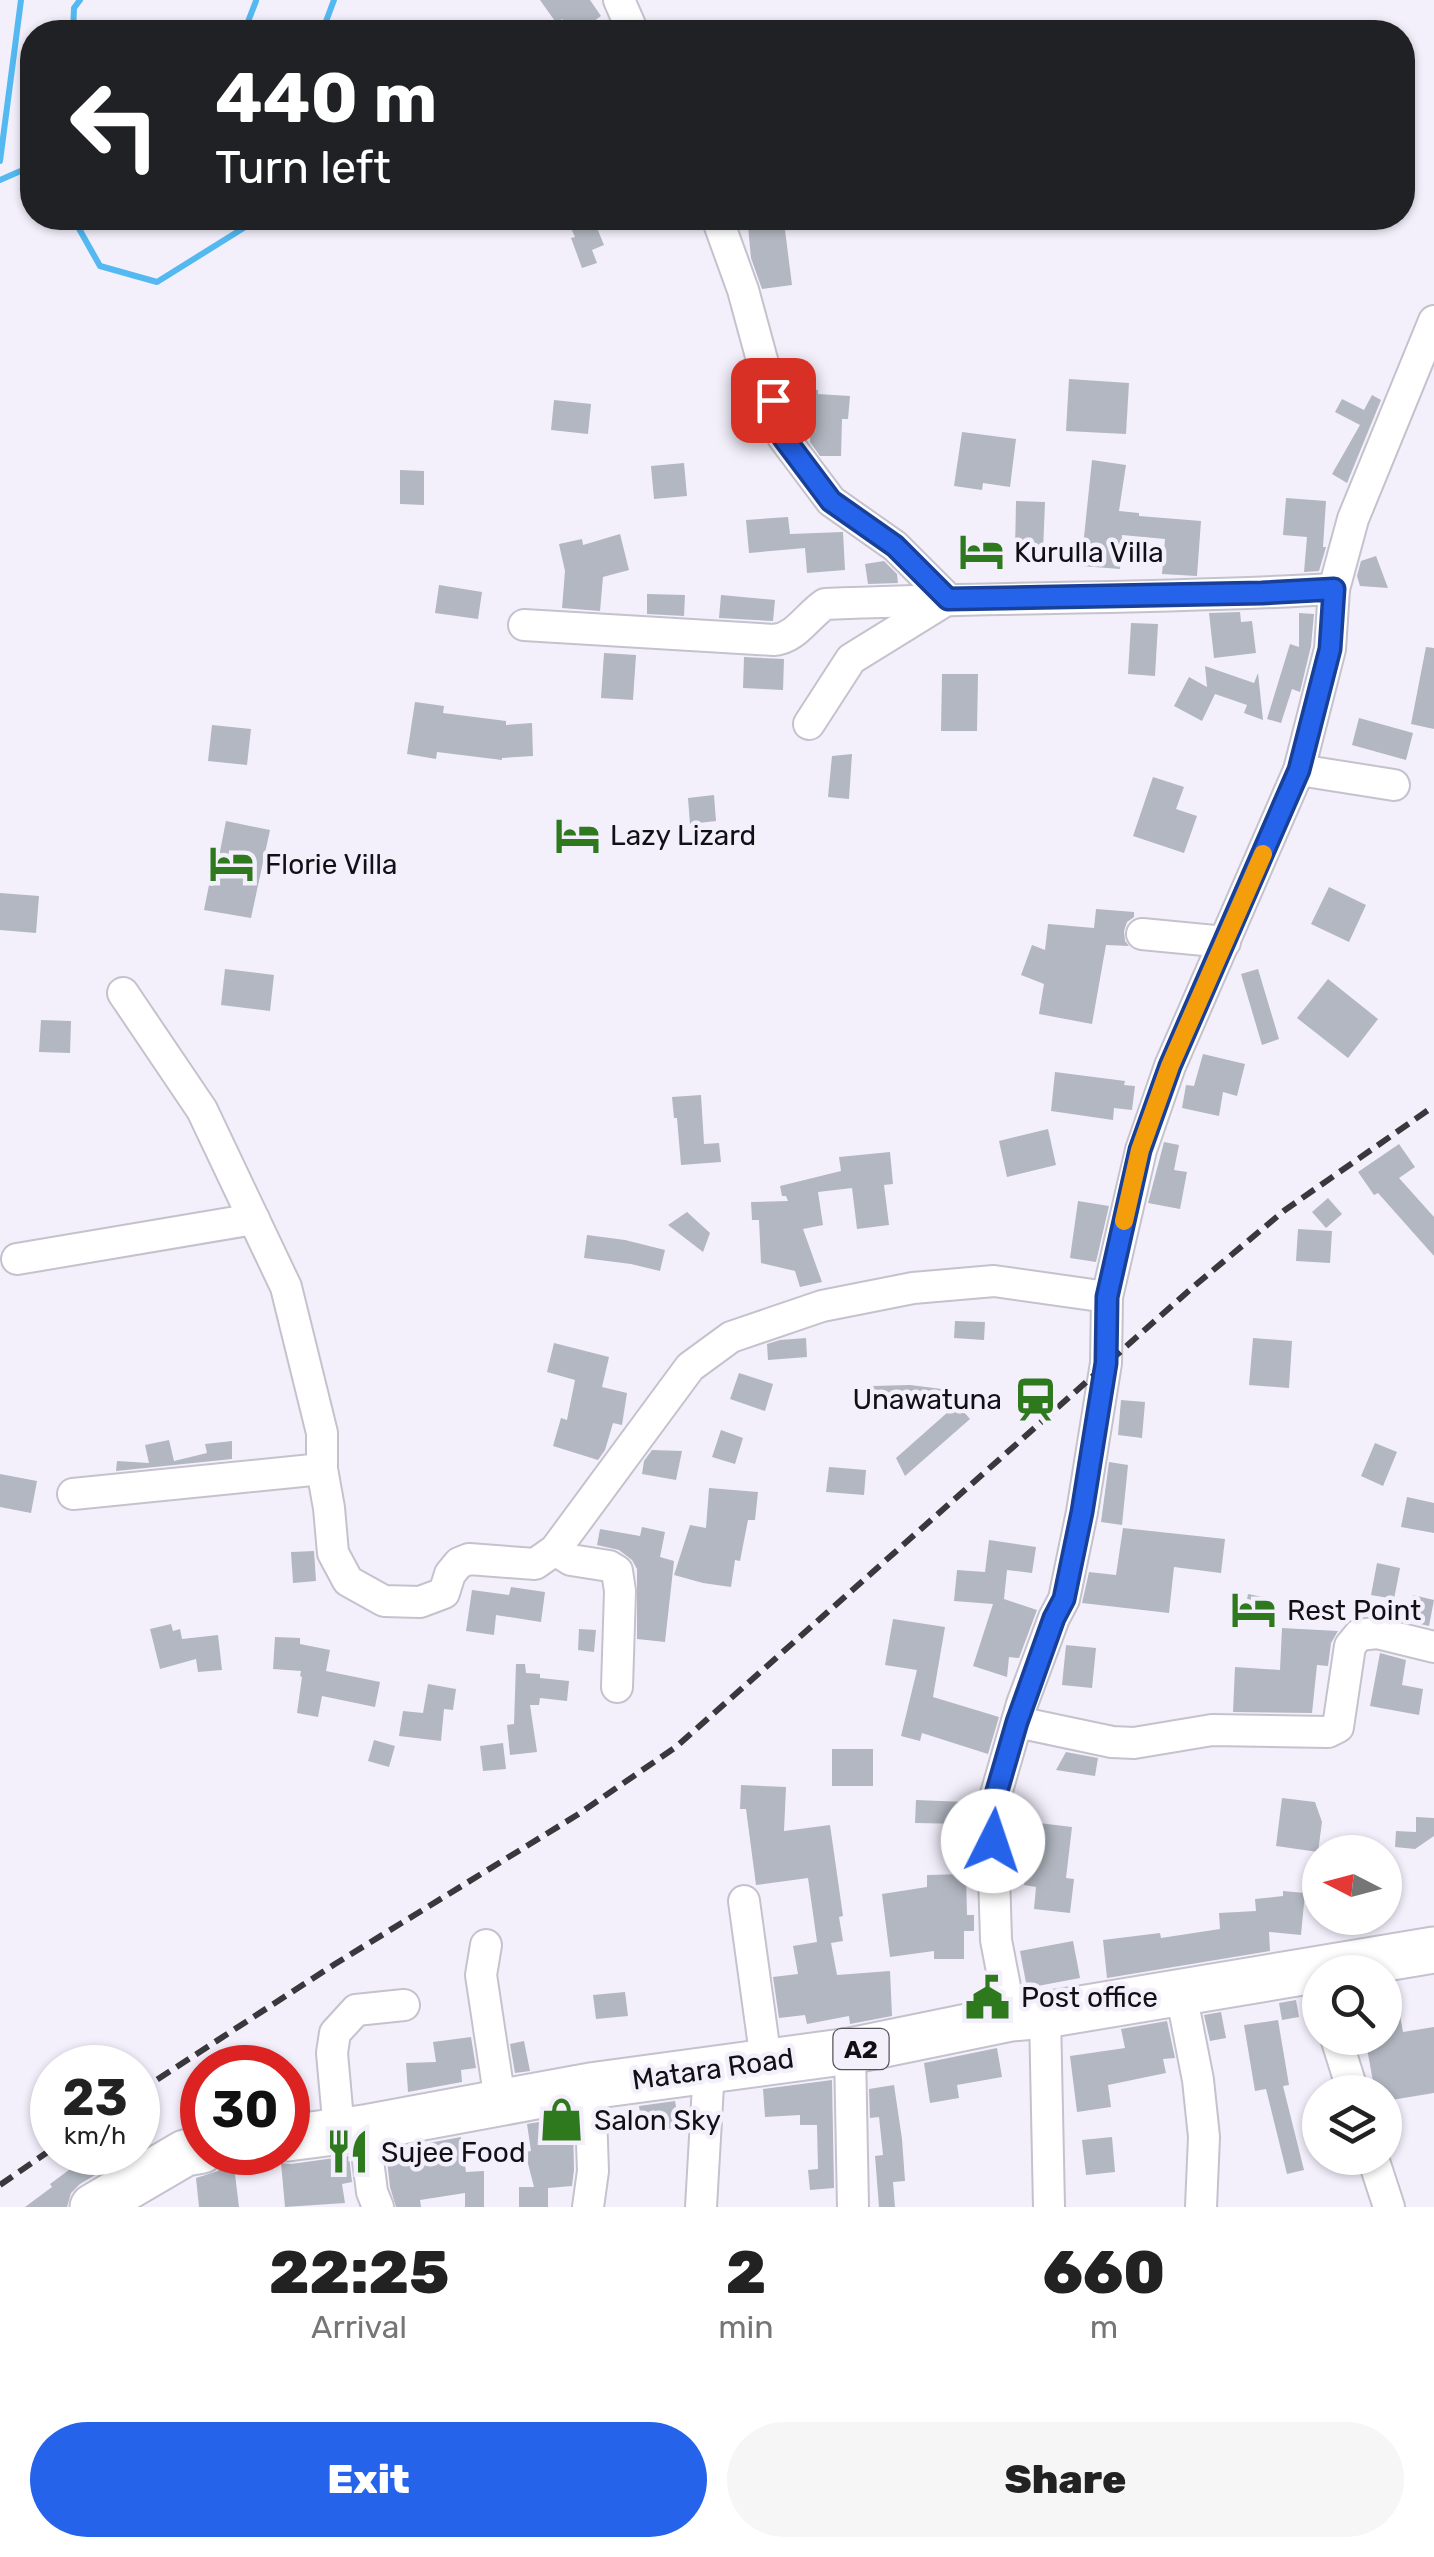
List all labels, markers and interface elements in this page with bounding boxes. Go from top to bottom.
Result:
text: 440 m [215,57,437,140]
icon: left [50,60,180,190]
text: Turn left [215,141,391,194]
pin [731,358,816,443]
icon: arrive [746,373,801,428]
hotel icon: Kurulla Villa [957,528,1005,576]
place label: Kurulla Villa [1014,536,1164,569]
hotel icon: Lazy Lizard [553,811,601,859]
place label: Lazy Lizard [610,819,756,852]
hotel icon: Florie Villa [208,840,256,888]
place label: Florie Villa [265,848,398,881]
station icon: Unawatuna [1011,1375,1059,1423]
place label: Unawatuna [852,1383,1002,1416]
hotel icon: Rest Point [1230,1586,1278,1634]
place label: Rest Point [1287,1594,1421,1627]
position arrow [941,1789,1045,1893]
north arrow [1302,1835,1402,1935]
map controls [1302,1835,1402,2175]
button: search [1302,1955,1402,2055]
public building icon: Post office [964,1973,1012,2021]
place label: Post office [1021,1981,1158,2014]
road number: A2 [834,2029,888,2069]
street label: Matara Road [630,2041,796,2097]
speed limit sign: 30 [180,2045,310,2175]
text: 23 [62,2068,128,2128]
button: layers [1302,2075,1402,2175]
shop icon: Salon Sky [537,2096,585,2144]
place label: Salon Sky [594,2104,721,2137]
text: km/h [64,2121,126,2150]
restaurant icon: Sujee Food [324,2128,372,2176]
place label: Sujee Food [381,2136,526,2169]
text: 22:25 [269,2237,449,2308]
text: 2 [726,2237,766,2308]
text: 660 [1043,2237,1165,2308]
text: Arrival [311,2308,407,2346]
text: min [718,2308,774,2346]
text: m [1090,2308,1118,2346]
button: Exit [30,2422,707,2537]
button: Share [727,2422,1404,2537]

